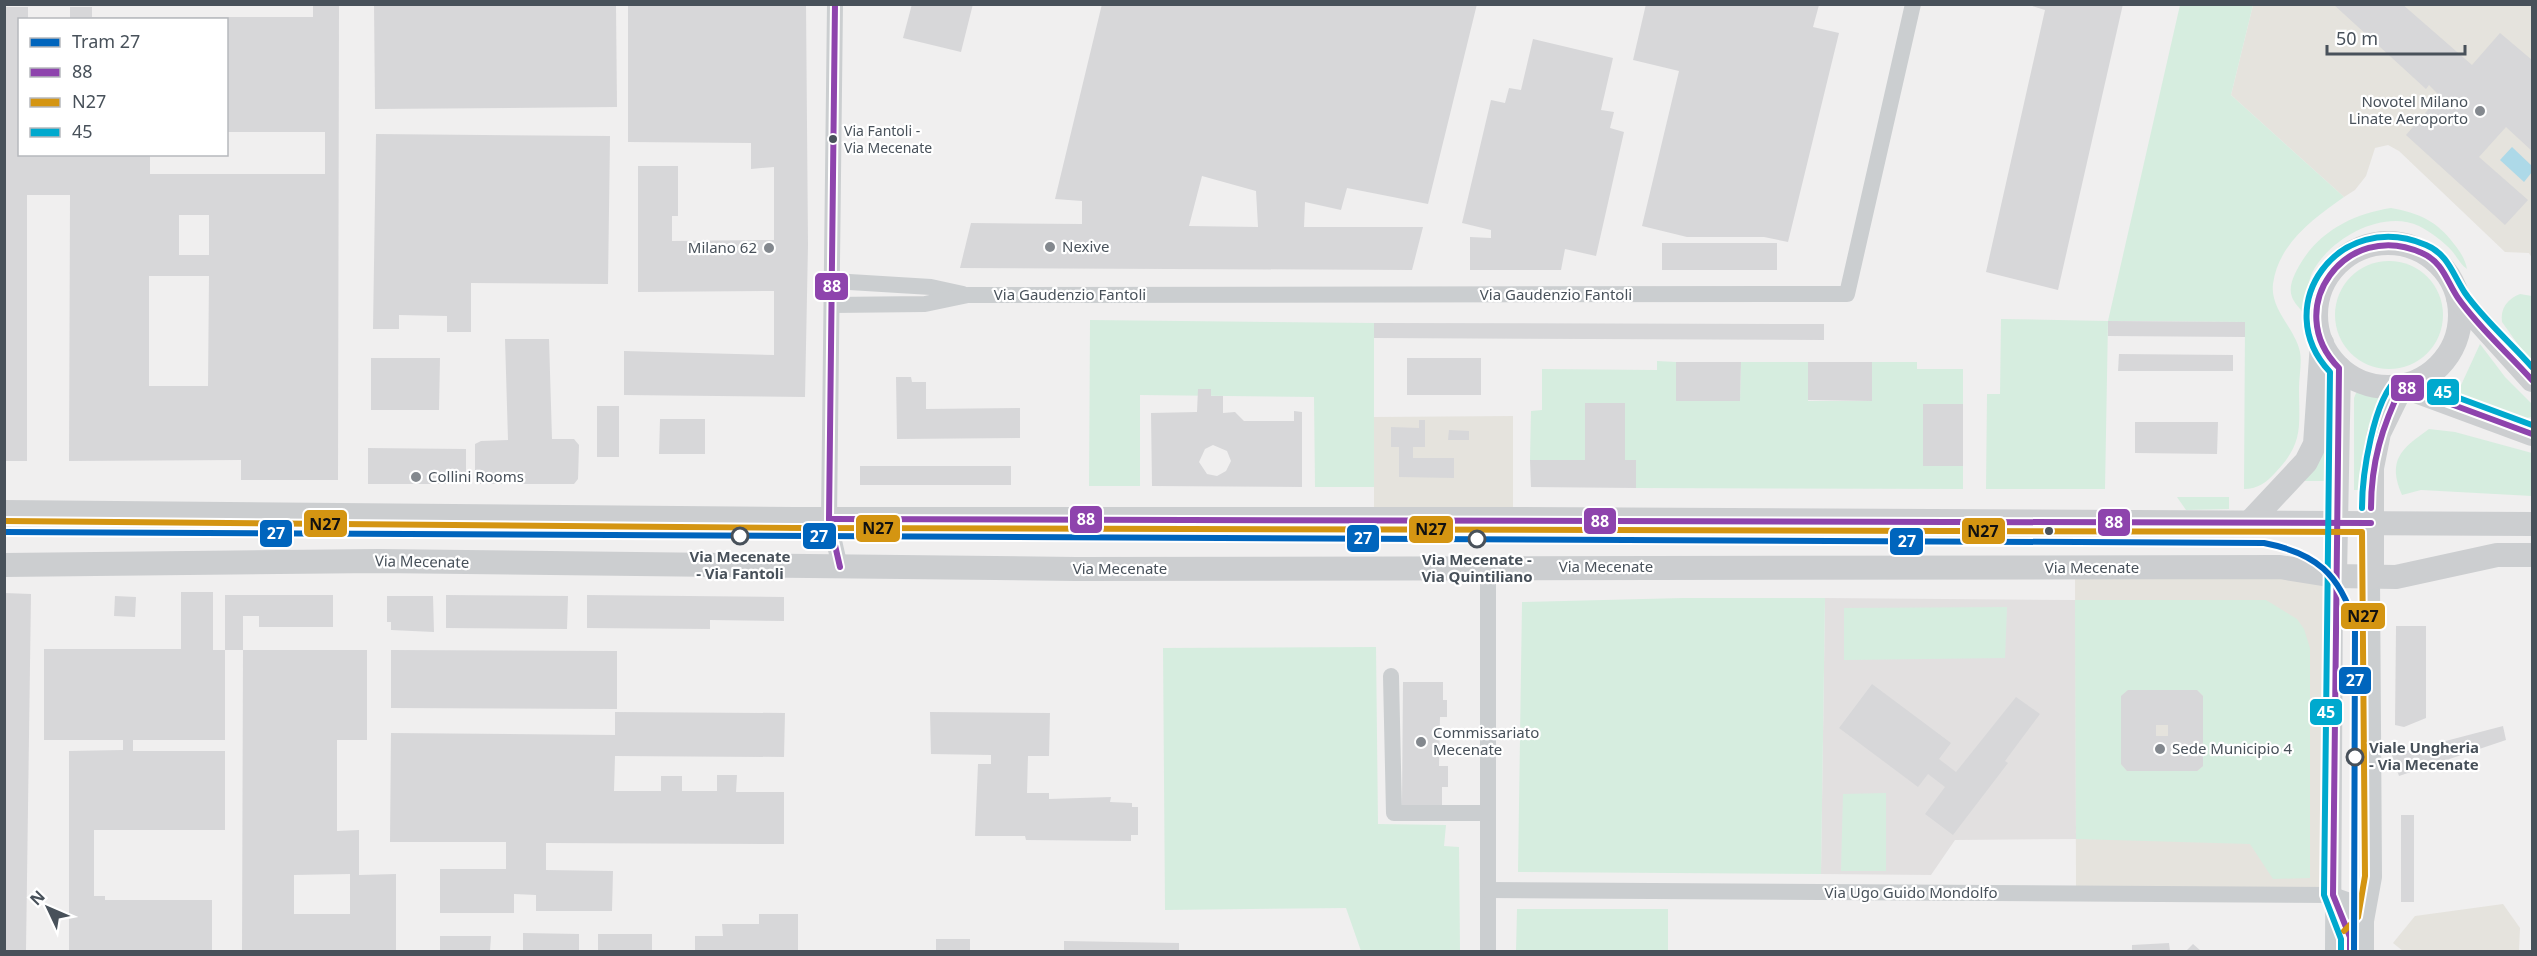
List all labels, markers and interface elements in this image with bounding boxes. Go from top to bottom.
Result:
legend [18,18,228,156]
scale bar [2327,18,2465,56]
text: 50 m [2336,26,2378,50]
text: Tram 27 [72,29,140,53]
text: 88 [72,59,93,83]
text: N27 [72,89,106,113]
place label: Novotel Milano Linate Aeroporto [2349,91,2468,128]
marker: Novotel Milano Linate Aeroporto [2473,104,2487,118]
text: 45 [72,119,93,143]
place label: Via Fantoli - Via Mecenate [844,121,932,157]
marker: Via Fantoli - Via Mecenate [827,133,839,145]
place label: Nexive [1062,236,1109,256]
place label: Milano 62 [688,237,757,257]
marker: Nexive [1043,240,1057,254]
marker: Milano 62 [762,241,776,255]
line badge: 88 [814,272,849,301]
text: 88 [823,275,841,297]
street label: Via Gaudenzio Fantoli [994,284,1146,304]
street label: Via Gaudenzio Fantoli [1480,284,1632,304]
line badge: 88 [2390,374,2425,402]
text: 88 [2398,377,2416,399]
line badge: 45 [2426,378,2460,406]
text: 45 [2434,381,2452,403]
place label: Collini Rooms [428,466,524,486]
marker: Collini Rooms [409,470,423,484]
line badge: 88 [1069,505,1103,534]
line badge: 88 [1583,507,1617,535]
text: 88 [1077,508,1095,530]
line badge: 88 [2097,508,2131,537]
line badge: N27 [303,509,348,538]
text: 88 [1591,510,1609,532]
text: 88 [2105,511,2123,533]
text: N27 [309,513,341,535]
line badge: N27 [855,514,901,543]
line badge: N27 [1408,515,1454,544]
text: N27 [862,517,894,539]
line badge: N27 [1961,517,2006,545]
text: N27 [1415,518,1447,540]
line badge: 27 [259,519,293,548]
text: N27 [1967,520,1999,542]
text: 27 [267,522,285,544]
line badge: 27 [802,522,837,550]
line badge: 27 [1346,524,1380,553]
text: 27 [810,525,828,547]
unlabelled marker [2043,525,2055,537]
marker: Via Mecenate - Via Fantoli [731,527,749,545]
text: 27 [1354,527,1372,549]
line badge: 27 [1889,527,1924,556]
marker: Via Mecenate - Via Quintiliano [1468,530,1486,548]
text: 27 [1898,530,1916,552]
place label: Via Mecenate - Via Fantoli [689,546,791,583]
place label: Via Mecenate - Via Quintiliano [1421,549,1533,586]
street label: Via Mecenate [375,550,469,572]
street label: Via Mecenate [1559,556,1653,576]
street label: Via Mecenate [2045,557,2139,577]
street label: Via Mecenate [1073,558,1167,578]
line badge: N27 [2340,602,2386,630]
text: N27 [2347,605,2379,627]
line badge: 27 [2338,666,2372,695]
text: 27 [2346,669,2364,691]
line badge: 45 [2309,698,2343,726]
text: 45 [2317,701,2335,723]
place label: Commissariato Mecenate [1433,722,1539,759]
marker: Commissariato Mecenate [1414,735,1428,749]
place label: Viale Ungheria - Via Mecenate [2369,737,2479,774]
place label: Sede Municipio 4 [2172,738,2292,758]
marker: Sede Municipio 4 [2153,742,2167,756]
marker: Viale Ungheria - Via Mecenate [2346,748,2364,766]
north arrow [18,878,78,938]
street label: Via Ugo Guido Mondolfo [1825,882,1997,902]
text: N [25,885,50,910]

